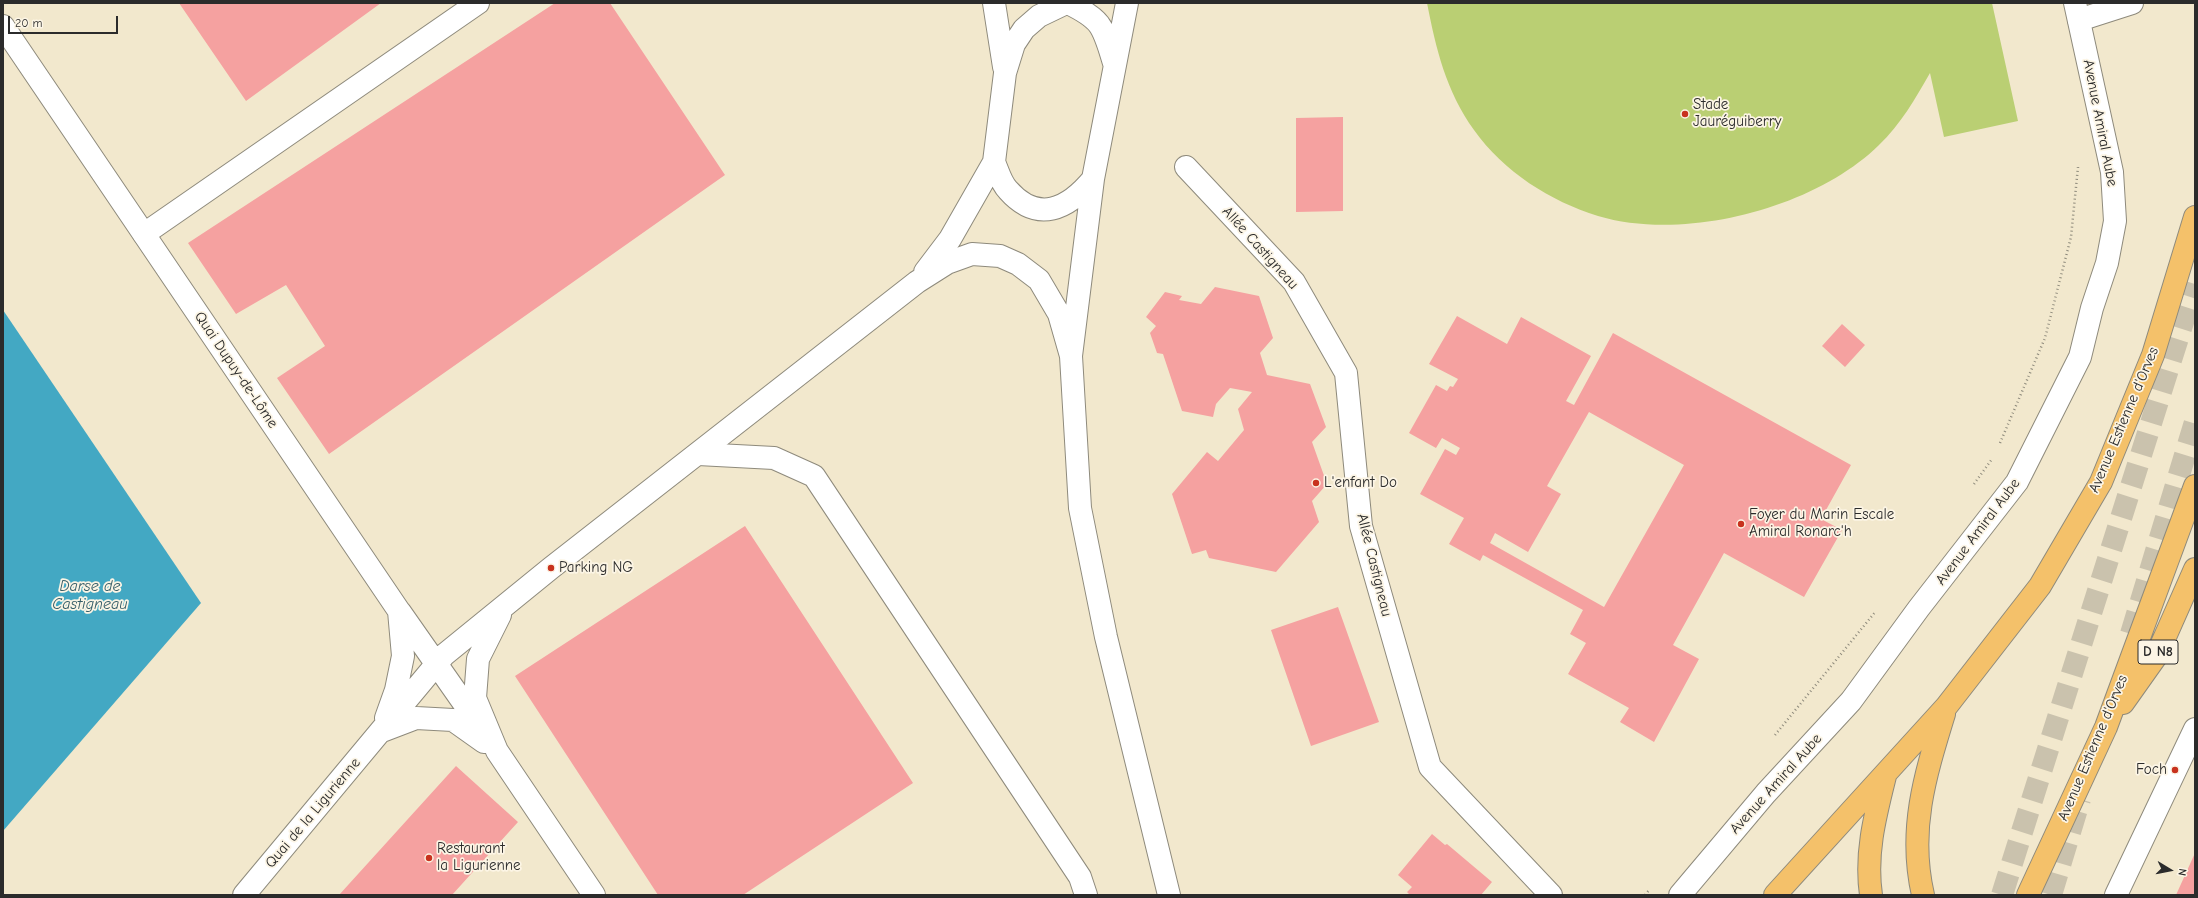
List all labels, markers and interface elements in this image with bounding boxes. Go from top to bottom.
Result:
scale bar [10,8,120,34]
text: 20 m [15,16,43,30]
street label: Avenue Amiral Aube [2079,58,2121,188]
place label: Stade Jauréguiberry [1693,96,1781,131]
marker: Stade Jauréguiberry [1680,109,1690,119]
street label: Allée Castigneau [1218,203,1302,293]
street label: Quai Dupuy-de-Lôme [190,308,282,432]
street label: Avenue Estienne d'Orves [2085,344,2163,496]
place label: L'enfant Do [1324,474,1397,492]
street label: Avenue Amiral Aube [1932,475,2024,589]
marker: L'enfant Do [1311,478,1321,488]
place label: Foyer du Marin Escale Amiral Ronarc'h [1749,506,1894,541]
street label: Allée Castigneau [1353,512,1395,618]
marker: Foyer du Marin Escale Amiral Ronarc'h [1736,519,1746,529]
place label: Parking NG [559,559,633,577]
marker: Parking NG [546,563,556,573]
water label: Darse de Castigneau [52,576,128,614]
road number: D N8 [2138,640,2178,664]
street label: Avenue Estienne d'Orves [2054,672,2132,824]
street label: Avenue Amiral Aube [1726,730,1826,838]
street label: Quai de la Ligurienne [262,754,364,872]
place label: Foch [2136,761,2167,779]
marker: Foch [2170,765,2180,775]
place label: Restaurant la Ligurienne [437,840,521,875]
north arrow [2150,850,2190,890]
marker: Restaurant la Ligurienne [424,853,434,863]
text: N [2175,868,2189,877]

